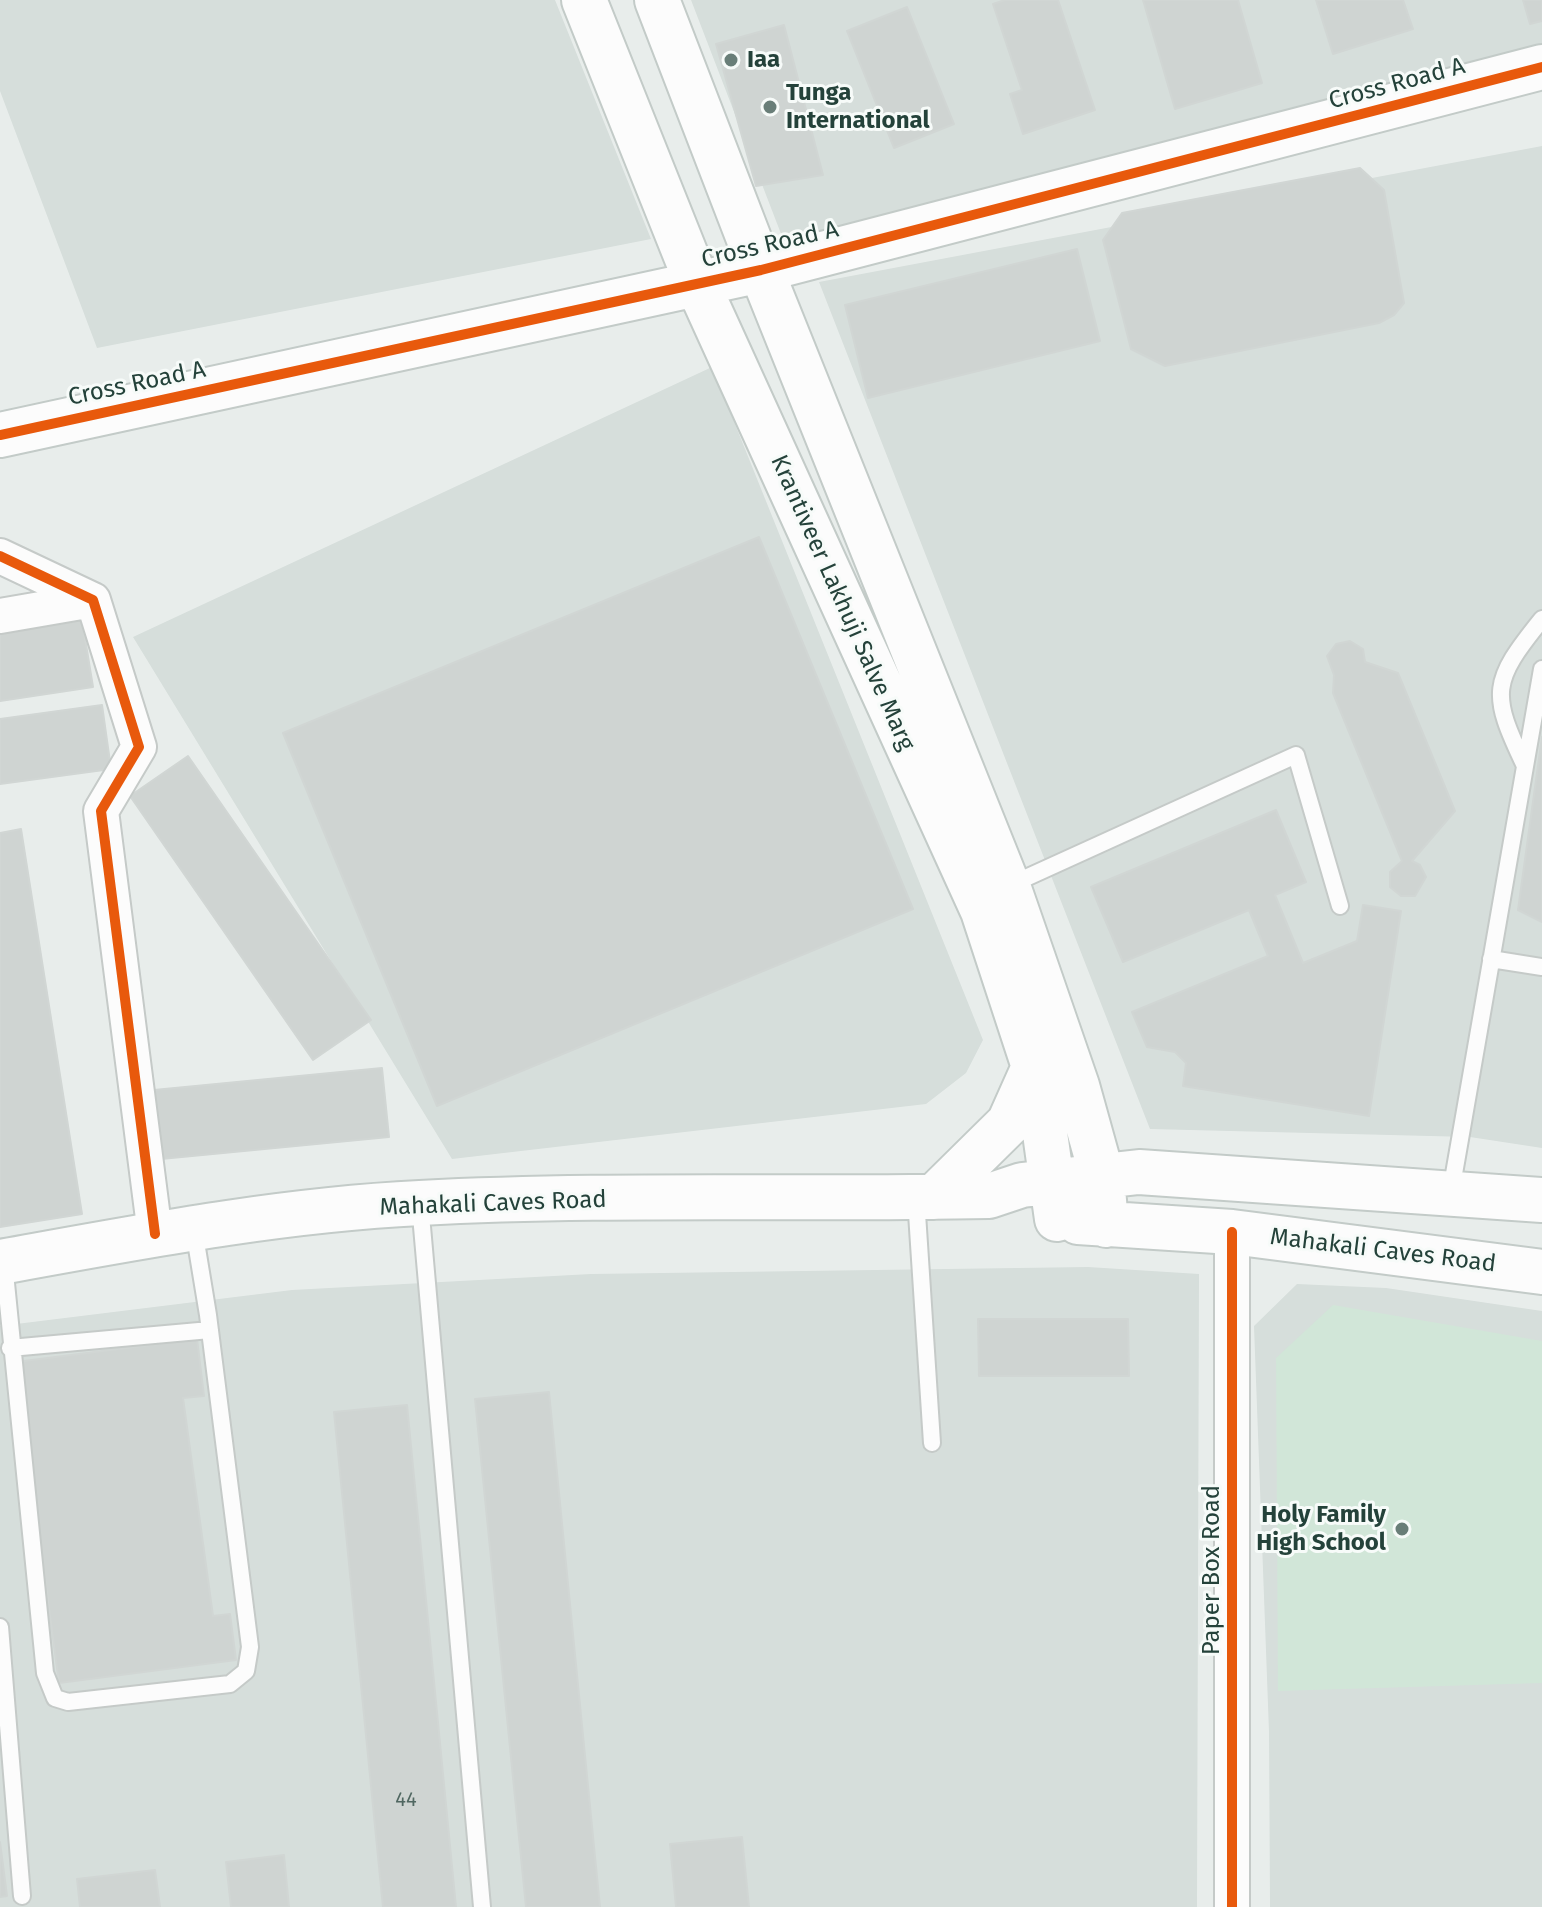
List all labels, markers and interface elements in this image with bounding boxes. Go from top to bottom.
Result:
place label: Iaa [747,46,780,74]
marker: Iaa [722,51,740,69]
street label: Cross Road A [1326,52,1468,116]
place label: Tunga International [786,79,930,135]
marker: Tunga International [761,98,779,116]
street label: Cross Road A [699,215,841,275]
street label: Cross Road A [66,355,208,413]
street label: Krantiveer Lakhuji Salve Marg [764,451,920,755]
street label: Mahakali Caves Road [379,1186,607,1222]
street label: Mahakali Caves Road [1268,1223,1498,1279]
street label: Paper Box Road [1198,1485,1226,1655]
place label: Holy Family High School [1256,1501,1386,1557]
marker: Holy Family High School [1393,1520,1411,1538]
house number: 44 [395,1788,417,1812]

